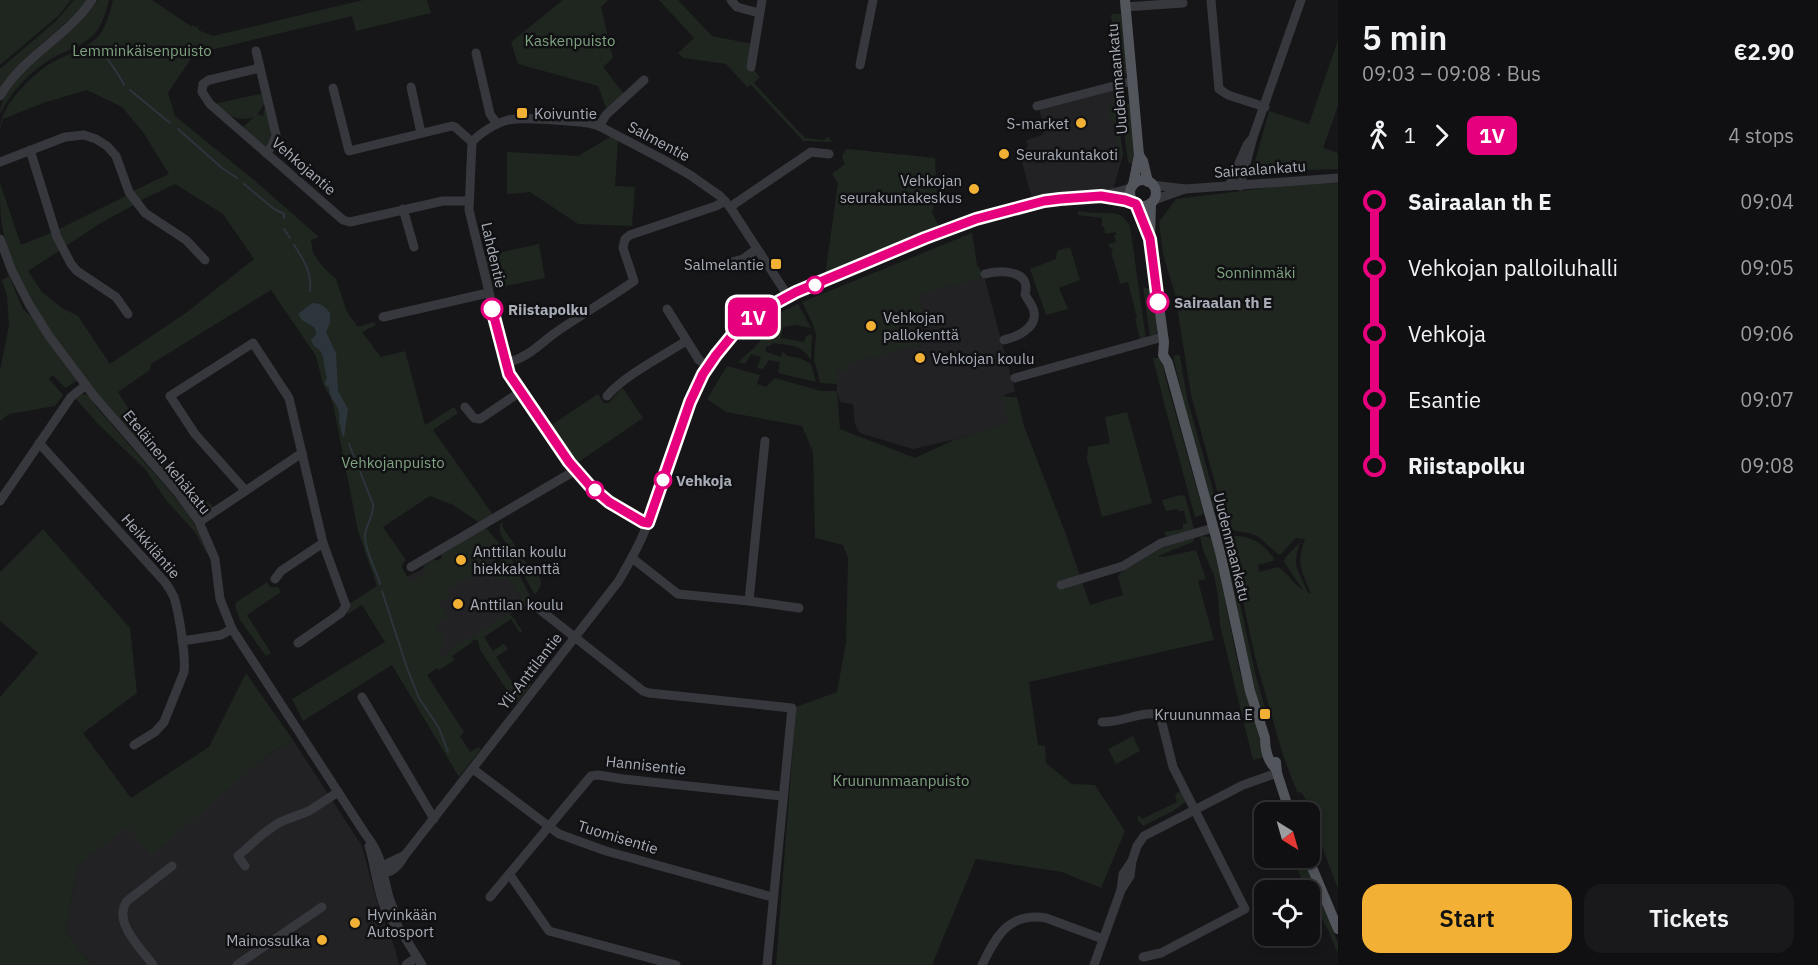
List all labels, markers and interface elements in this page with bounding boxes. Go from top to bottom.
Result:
text: 5 min [1362,16,1447,59]
street label: Uudenmaankatu [1103,23,1131,135]
park label: Kaskenpuisto [525,31,615,50]
text: €2.90 [1734,37,1794,66]
park label: Lemminkäisenpuisto [72,41,212,60]
text: 09:03 – 09:08 · Bus [1362,60,1541,87]
place label: Koivuntie [534,104,597,123]
marker: Koivuntie [515,106,529,120]
place label: S-market [1006,114,1069,133]
marker: S-market [1074,116,1088,130]
street label: Salmentie [625,117,693,165]
icon: walk [1362,119,1395,152]
icon: forward [1425,119,1458,152]
text: 1V [1479,121,1505,149]
text: 1 [1404,122,1416,149]
text: 4 stops [1728,122,1794,149]
street label: Vehkojantie [268,133,340,199]
place label: Seurakuntakoti [1016,145,1118,164]
marker: Seurakuntakoti [997,147,1011,161]
street label: Sairaalankatu [1213,156,1307,182]
place label: Vehkojan seurakuntakeskus [840,171,962,207]
marker: Vehkojan seurakuntakeskus [967,182,981,196]
text: Sairaalan th E [1408,187,1552,216]
text: 09:04 [1740,188,1794,215]
street label: Lahdentie [477,220,511,290]
text: Vehkojan palloiluhalli [1408,253,1618,282]
text: 09:05 [1740,254,1794,281]
place label: Salmelantie [684,255,764,274]
marker: Salmelantie [769,257,783,271]
park label: Sonninmäki [1216,263,1296,282]
unlabelled marker [806,276,824,294]
marker: Sairaalan th E [1147,291,1169,313]
place label: Sairaalan th E [1174,293,1272,312]
marker: Riistapolku [481,298,503,320]
line badge: 1V [726,298,780,336]
place label: Riistapolku [508,300,588,319]
text: 1V [740,303,766,331]
place label: Vehkojan pallokenttä [883,308,959,344]
marker: Vehkojan pallokenttä [864,319,878,333]
text: Vehkoja [1408,319,1486,348]
text: 09:06 [1740,320,1794,347]
place label: Vehkojan koulu [932,349,1034,368]
marker: Vehkojan koulu [913,351,927,365]
text: Esantie [1408,385,1481,414]
text: 09:07 [1740,386,1794,413]
street label: Eteläinen kehäkatu [119,406,215,518]
text: Riistapolku [1408,451,1525,480]
text: 09:08 [1740,452,1794,479]
park label: Vehkojanpuisto [341,453,445,472]
marker: Vehkoja [654,471,672,489]
place label: Vehkoja [676,471,733,490]
unlabelled marker [586,481,604,499]
street label: Uudenmaankatu [1209,491,1255,603]
street label: Heikkiläntie [118,510,184,582]
place label: Anttilan koulu hiekkakenttä [473,542,567,578]
marker: Anttilan koulu hiekkakenttä [454,553,468,567]
place label: Anttilan koulu [470,595,564,614]
marker: Anttilan koulu [451,597,465,611]
street label: Yli-Anttilantie [494,629,566,713]
place label: Kruununmaa E [1154,705,1253,724]
marker: Kruununmaa E [1258,707,1272,721]
street label: Hannisentie [605,751,687,779]
park label: Kruununmaanpuisto [833,771,969,790]
north arrow [1254,802,1320,868]
map controls [1254,802,1320,946]
street label: Tuomisentie [576,816,660,858]
button: locate [1254,880,1320,946]
button: Start [1362,884,1572,953]
button: Tickets [1584,884,1794,953]
place label: Hyvinkään Autosport [367,905,437,941]
marker: Hyvinkään Autosport [348,916,362,930]
place label: Mainossulka [226,931,310,950]
marker: Mainossulka [315,933,329,947]

